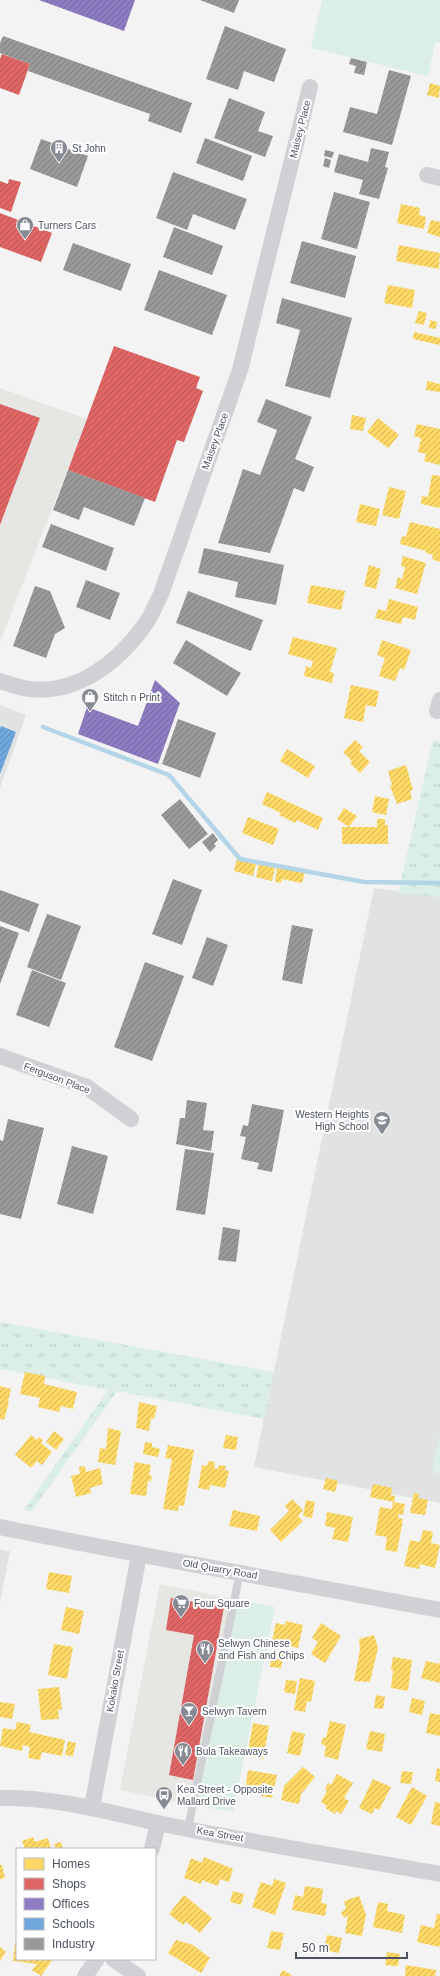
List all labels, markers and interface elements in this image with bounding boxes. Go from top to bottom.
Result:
street label: Maisey Place [287,98,313,159]
building icon: St John [49,138,69,163]
place label: St John [72,143,106,154]
shop icon: Turners Cars [15,215,35,240]
place label: Turners Cars [38,220,96,231]
street label: Maisey Place [200,411,230,471]
shop icon: Stitch n Print [80,687,100,712]
place label: Stitch n Print [103,692,160,703]
street label: Ferguson Place [22,1060,92,1096]
place label: Western Heights High School [295,1109,369,1132]
school or university icon: Western Heights High School [372,1110,392,1135]
street label: Old Quarry Road [182,1557,258,1581]
supermarket icon: Four Square [171,1593,191,1618]
place label: Four Square [194,1598,250,1609]
place label: Selwyn Chinese and Fish and Chips [218,1638,304,1661]
restaurant icon: Selwyn Chinese and Fish and Chips [195,1639,215,1664]
street label: Kokako Street [104,1649,126,1713]
bar icon: Selwyn Tavern [179,1701,199,1726]
place label: Selwyn Tavern [202,1706,267,1717]
restaurant icon: Bula Takeaways [173,1741,193,1766]
place label: Bula Takeaways [196,1746,268,1757]
place label: Kea Street - Opposite Mallard Drive [177,1784,274,1807]
bus stop icon: Kea Street - Opposite Mallard Drive [154,1785,174,1810]
street label: Kea Street [196,1824,244,1844]
legend [16,1848,156,1960]
text: Homes [52,1857,90,1871]
text: Shops [52,1877,86,1891]
text: Offices [52,1897,89,1911]
text: Schools [52,1917,95,1931]
scale bar [296,1934,407,1960]
text: Industry [52,1937,95,1951]
text: 50 m [302,1941,329,1955]

